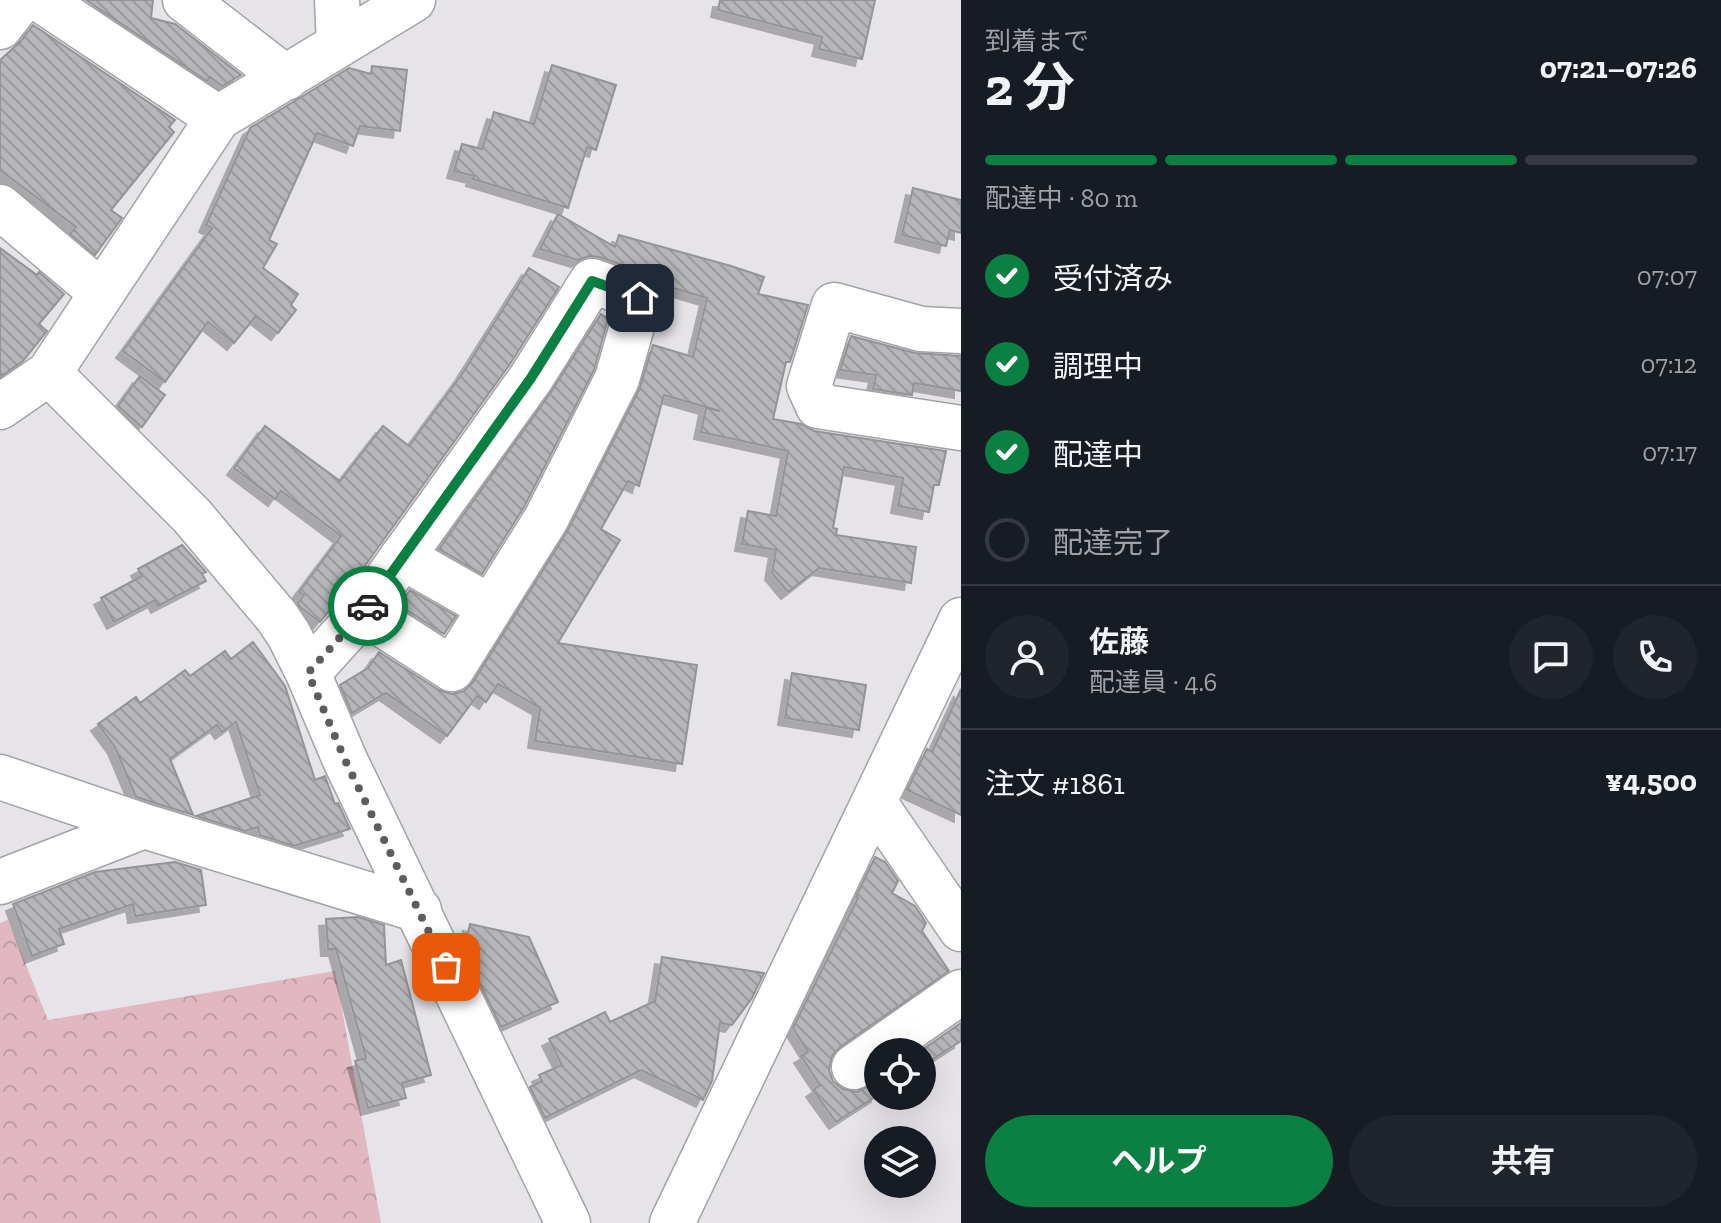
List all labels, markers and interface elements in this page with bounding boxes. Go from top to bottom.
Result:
text: 到着まで [985,25,1089,57]
text: 07:21–07:26 [1540,50,1697,86]
text: 2 分 [985,56,1075,118]
text: 配達中 · 80 m [985,182,1138,214]
icon: check [985,254,1029,298]
text: 07:07 [1637,260,1697,292]
text: 受付済み [1053,261,1173,297]
pin [606,264,674,332]
icon: home [618,276,662,320]
icon: check [985,342,1029,386]
text: 07:12 [1641,348,1697,380]
text: 調理中 [1053,349,1143,385]
icon: check [985,430,1029,474]
text: 07:17 [1642,436,1697,468]
text: 配達中 [1053,437,1143,473]
text: 配達完了 [1053,525,1173,561]
courier [328,566,408,646]
icon: car [346,584,390,628]
button: person [985,615,1069,699]
button: chat [1509,615,1593,699]
button: phone [1613,615,1697,699]
text: 佐藤 [1089,624,1149,660]
text: 配達員 · 4.6 [1089,666,1217,698]
text: ¥4,500 [1605,763,1697,799]
text: 注文 #1861 [985,766,1125,802]
pin [412,933,480,1001]
icon: bag [424,945,468,989]
map controls [864,1038,936,1198]
button: locate [864,1038,936,1110]
button: ヘルプ [985,1115,1333,1207]
button: 共有 [1349,1115,1697,1207]
button: layers [864,1126,936,1198]

